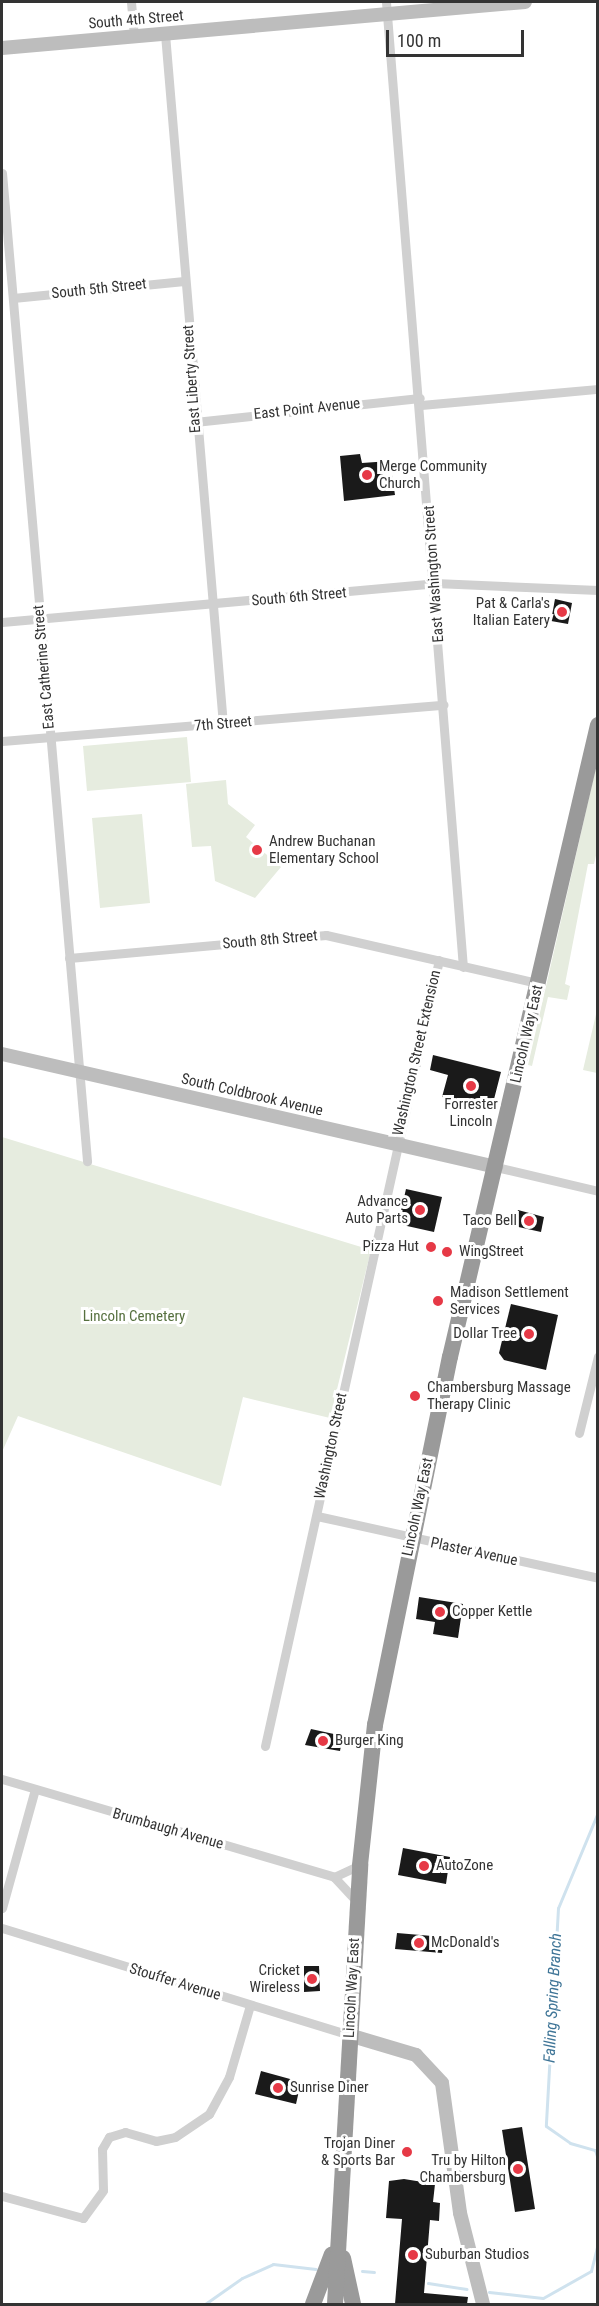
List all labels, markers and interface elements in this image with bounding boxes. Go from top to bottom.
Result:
street label: South 4th Street [88,7,184,33]
scale bar [389,18,527,56]
text: 100 m [397,30,441,51]
street label: South 5th Street [51,275,147,303]
street label: East Liberty Street [179,324,205,434]
street label: East Point Avenue [253,394,361,424]
place label: Merge Community Church [379,457,487,492]
marker: Merge Community Church [360,468,374,482]
street label: East Washington Street [420,505,448,643]
street label: South 6th Street [251,584,347,610]
place label: Pat & Carla's Italian Eatery [473,594,550,629]
street label: East Catherine Street [30,604,58,730]
marker: Pat & Carla's Italian Eatery [555,605,569,619]
street label: 7th Street [193,713,253,735]
place label: Andrew Buchanan Elementary School [269,832,379,867]
marker: Andrew Buchanan Elementary School [250,843,264,857]
street label: South 8th Street [222,927,318,953]
street label: Washington Street Extension [389,968,445,1138]
street label: Lincoln Way East [507,983,547,1085]
street label: South Coldbrook Avenue [179,1070,325,1120]
marker: Forrester Lincoln [464,1079,478,1093]
place label: Forrester Lincoln [444,1095,498,1130]
place label: Advance Auto Parts [345,1192,408,1227]
marker: Advance Auto Parts [413,1203,427,1217]
place label: Taco Bell [463,1212,517,1230]
marker: Taco Bell [522,1214,536,1228]
place label: Pizza Hut [362,1238,419,1256]
marker: Pizza Hut [424,1240,438,1254]
place label: WingStreet [459,1243,524,1261]
marker: WingStreet [440,1245,454,1259]
place label: Madison Settlement Services [450,1283,569,1318]
marker: Madison Settlement Services [431,1294,445,1308]
park label: Lincoln Cemetery [83,1308,185,1326]
place label: Dollar Tree [453,1325,517,1343]
marker: Dollar Tree [522,1327,536,1341]
place label: Chambersburg Massage Therapy Clinic [427,1378,571,1413]
marker: Chambersburg Massage Therapy Clinic [408,1389,422,1403]
street label: Washington Street [311,1391,351,1501]
street label: Lincoln Way East [399,1456,437,1558]
street label: Plaster Avenue [429,1534,519,1570]
place label: Copper Kettle [452,1603,532,1621]
marker: Copper Kettle [433,1605,447,1619]
place label: Burger King [335,1732,404,1750]
marker: Burger King [316,1734,330,1748]
street label: Brumbaugh Avenue [111,1805,225,1853]
place label: AutoZone [436,1857,493,1875]
marker: AutoZone [417,1859,431,1873]
water label: Falling Spring Branch [540,1933,566,2063]
place label: McDonald's [431,1934,500,1952]
marker: McDonald's [412,1936,426,1950]
street label: Lincoln Way East [340,1937,364,2039]
street label: Stouffer Avenue [127,1960,223,2004]
place label: Cricket Wireless [250,1961,300,1996]
marker: Cricket Wireless [305,1972,319,1986]
place label: Sunrise Diner [290,2079,368,2097]
marker: Sunrise Diner [271,2081,285,2095]
place label: Trojan Diner & Sports Bar [321,2134,395,2169]
marker: Trojan Diner & Sports Bar [400,2145,414,2159]
place label: Tru by Hilton Chambersburg [419,2151,506,2186]
marker: Tru by Hilton Chambersburg [511,2162,525,2176]
place label: Suburban Studios [425,2246,529,2264]
marker: Suburban Studios [406,2248,420,2262]

